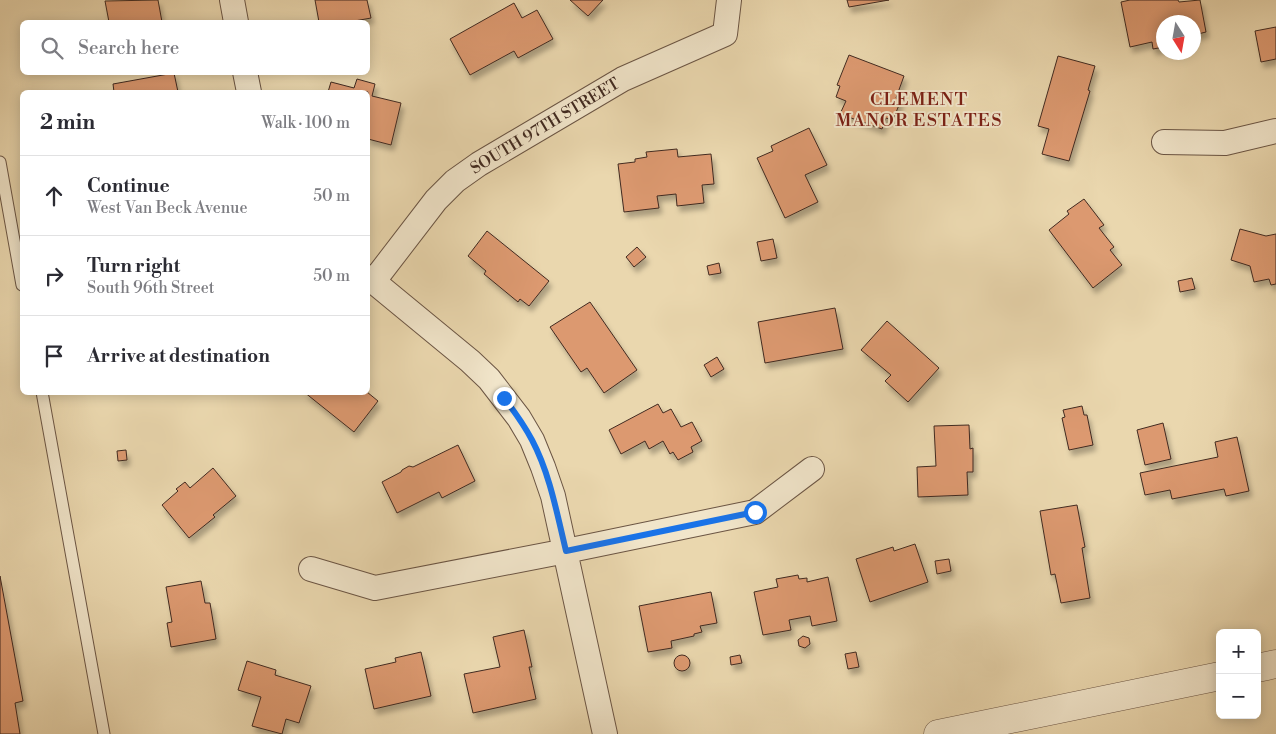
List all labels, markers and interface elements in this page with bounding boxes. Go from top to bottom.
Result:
north arrow [1156,15,1201,60]
search box [20,20,370,75]
icon: search [38,34,66,62]
text: Search here [78,36,179,60]
street label: SOUTH 97TH STREET [467,74,623,178]
district label: CLEMENT MANOR ESTATES [836,88,1003,132]
text: 2 min [40,110,95,136]
text: Walk · 100 m [261,113,350,133]
text: Continue [87,174,170,198]
icon: ahead [40,182,68,210]
text: 50 m [313,186,350,206]
text: West Van Beck Avenue [87,198,247,218]
text: Turn right [87,254,180,278]
icon: right [40,262,68,290]
text: 50 m [313,266,350,286]
text: South 96th Street [87,278,215,298]
icon: arrive [40,342,68,370]
text: Arrive at destination [87,344,270,368]
route end [493,387,516,410]
route start [744,501,767,524]
map controls [1216,629,1261,719]
button: + [1216,629,1261,674]
button: − [1216,674,1261,719]

